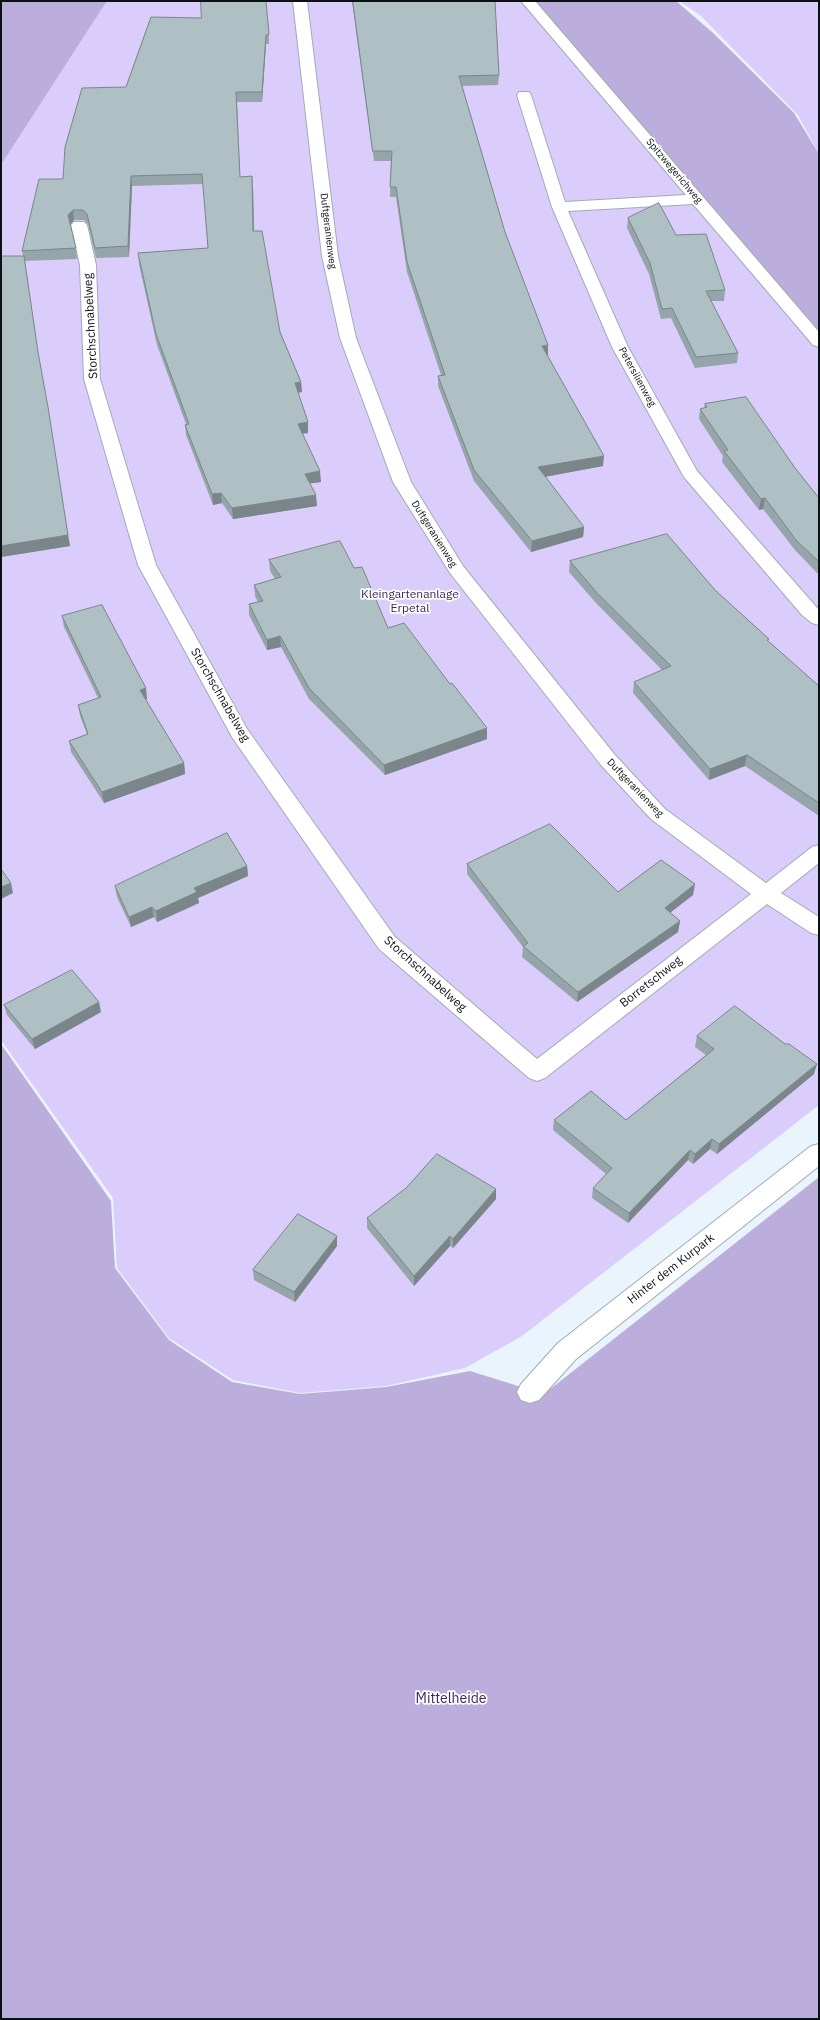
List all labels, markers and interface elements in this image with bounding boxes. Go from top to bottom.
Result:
street label: Spitzwegerichweg [643,136,705,206]
street label: Duftgeranienweg [317,192,339,270]
street label: Storchschnabelweg [81,273,101,379]
street label: Petersilienweg [616,345,658,409]
street label: Duftgeranienweg [409,498,459,570]
park label: Kleingartenanlage Erpetal [361,588,459,616]
street label: Storchschnabelweg [187,646,253,744]
street label: Duftgeranienweg [604,756,666,820]
street label: Storchschnabelweg [381,933,469,1015]
street label: Borretschweg [617,953,685,1011]
street label: Hinter dem Kurpark [625,1231,717,1307]
park label: Mittelheide [416,1691,486,1707]

